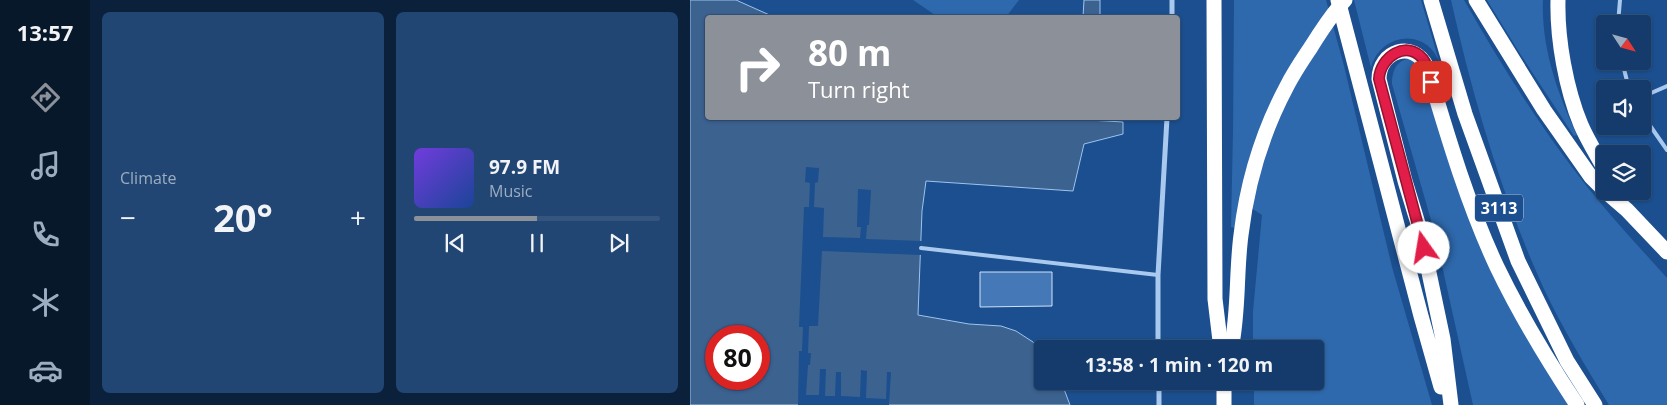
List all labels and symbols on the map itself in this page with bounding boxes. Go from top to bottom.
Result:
north arrow [1596,15,1651,70]
pin [1410,61,1452,103]
road number: 3113 [1475,194,1523,222]
position arrow [1397,221,1449,273]
speed limit sign: 80 [705,325,770,390]

